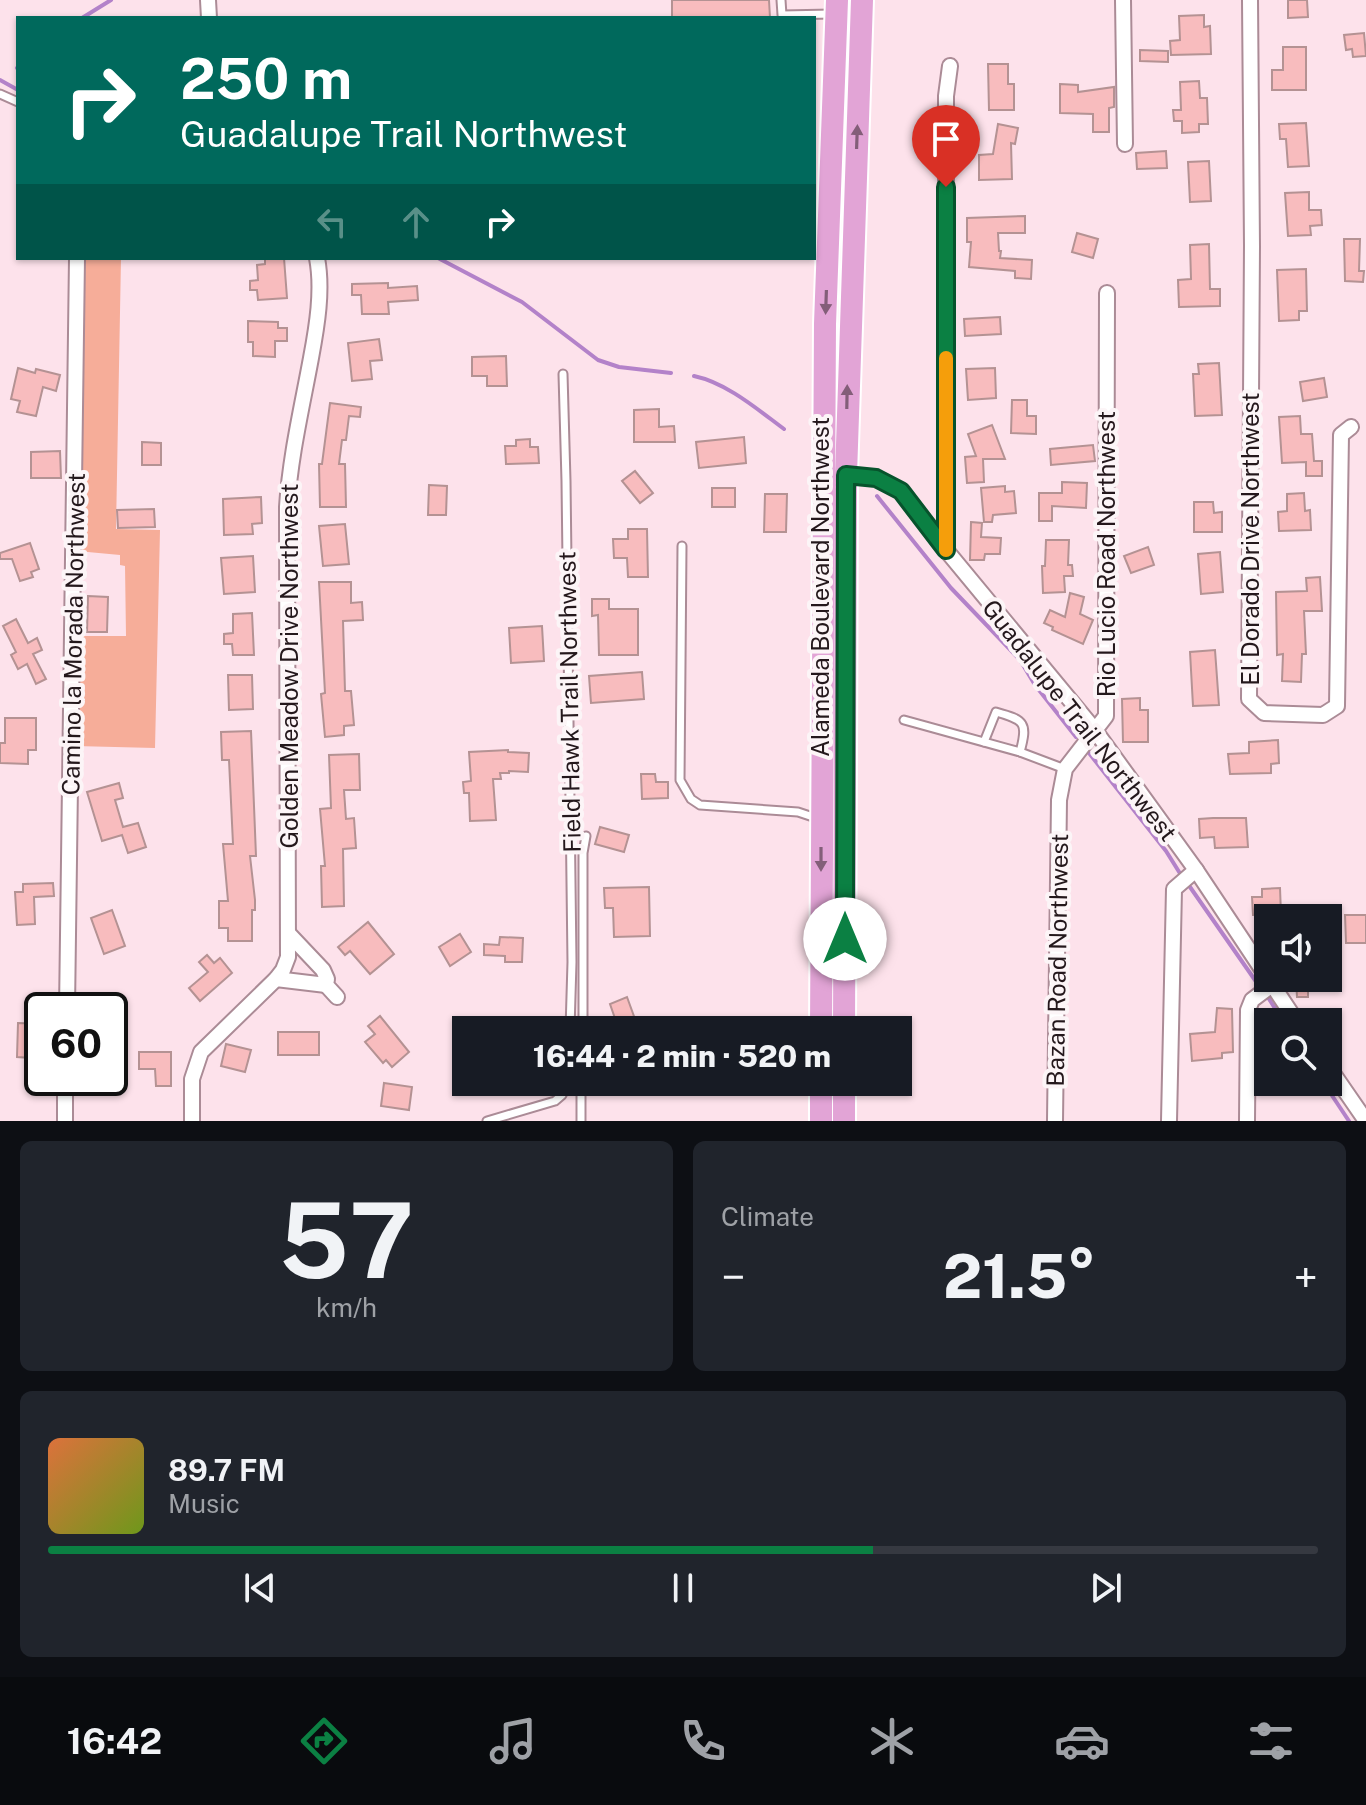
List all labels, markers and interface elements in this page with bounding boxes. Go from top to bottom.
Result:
text: 250 m [180,46,352,112]
icon: right [48,48,152,152]
pin [912,105,980,187]
text: Guadalupe Trail Northwest [180,113,627,155]
icon: arrive [924,117,968,161]
one-way arrow [850,124,863,149]
icon: left [310,200,354,244]
icon: ahead [394,200,438,244]
icon: right [478,200,522,244]
one-way arrow [819,290,832,315]
one-way arrow [841,384,854,409]
street label: El Dorado Drive Northwest [1236,392,1264,686]
street label: Rio Lucio Road Northwest [1092,411,1120,697]
street label: Alameda Boulevard Northwest [806,417,834,757]
street label: Camino la Morada Northwest [56,472,90,796]
street label: Golden Meadow Drive Northwest [275,483,303,849]
street label: Field Hawk Trail Northwest [552,551,586,853]
street label: Guadalupe Trail Northwest [977,594,1183,846]
street label: Bazan Road Northwest [1041,833,1073,1087]
one-way arrow [815,847,827,872]
position arrow [803,897,887,981]
map controls [1254,904,1342,1096]
button: sound [1254,904,1342,992]
speed limit sign: 60 [24,992,128,1096]
button: search [1254,1008,1342,1096]
text: 16:44 · 2 min · 520 m [533,1038,831,1074]
text: 57 [279,1179,414,1301]
text: Climate [721,1201,814,1232]
text: 21.5° [943,1241,1096,1312]
text: − [721,1251,745,1303]
text: + [1294,1251,1318,1303]
text: km/h [316,1292,377,1323]
text: 89.7 FM [168,1452,285,1488]
text: Music [168,1488,240,1519]
icon: previous [238,1566,282,1610]
icon: pause [661,1566,705,1610]
icon: next [1084,1566,1128,1610]
icon: directions [296,1713,352,1769]
icon: music [485,1713,541,1769]
icon: phone [675,1713,731,1769]
icon: climate [864,1713,920,1769]
icon: car [1054,1713,1110,1769]
icon: filters [1243,1713,1299,1769]
text: 16:42 [67,1720,162,1762]

